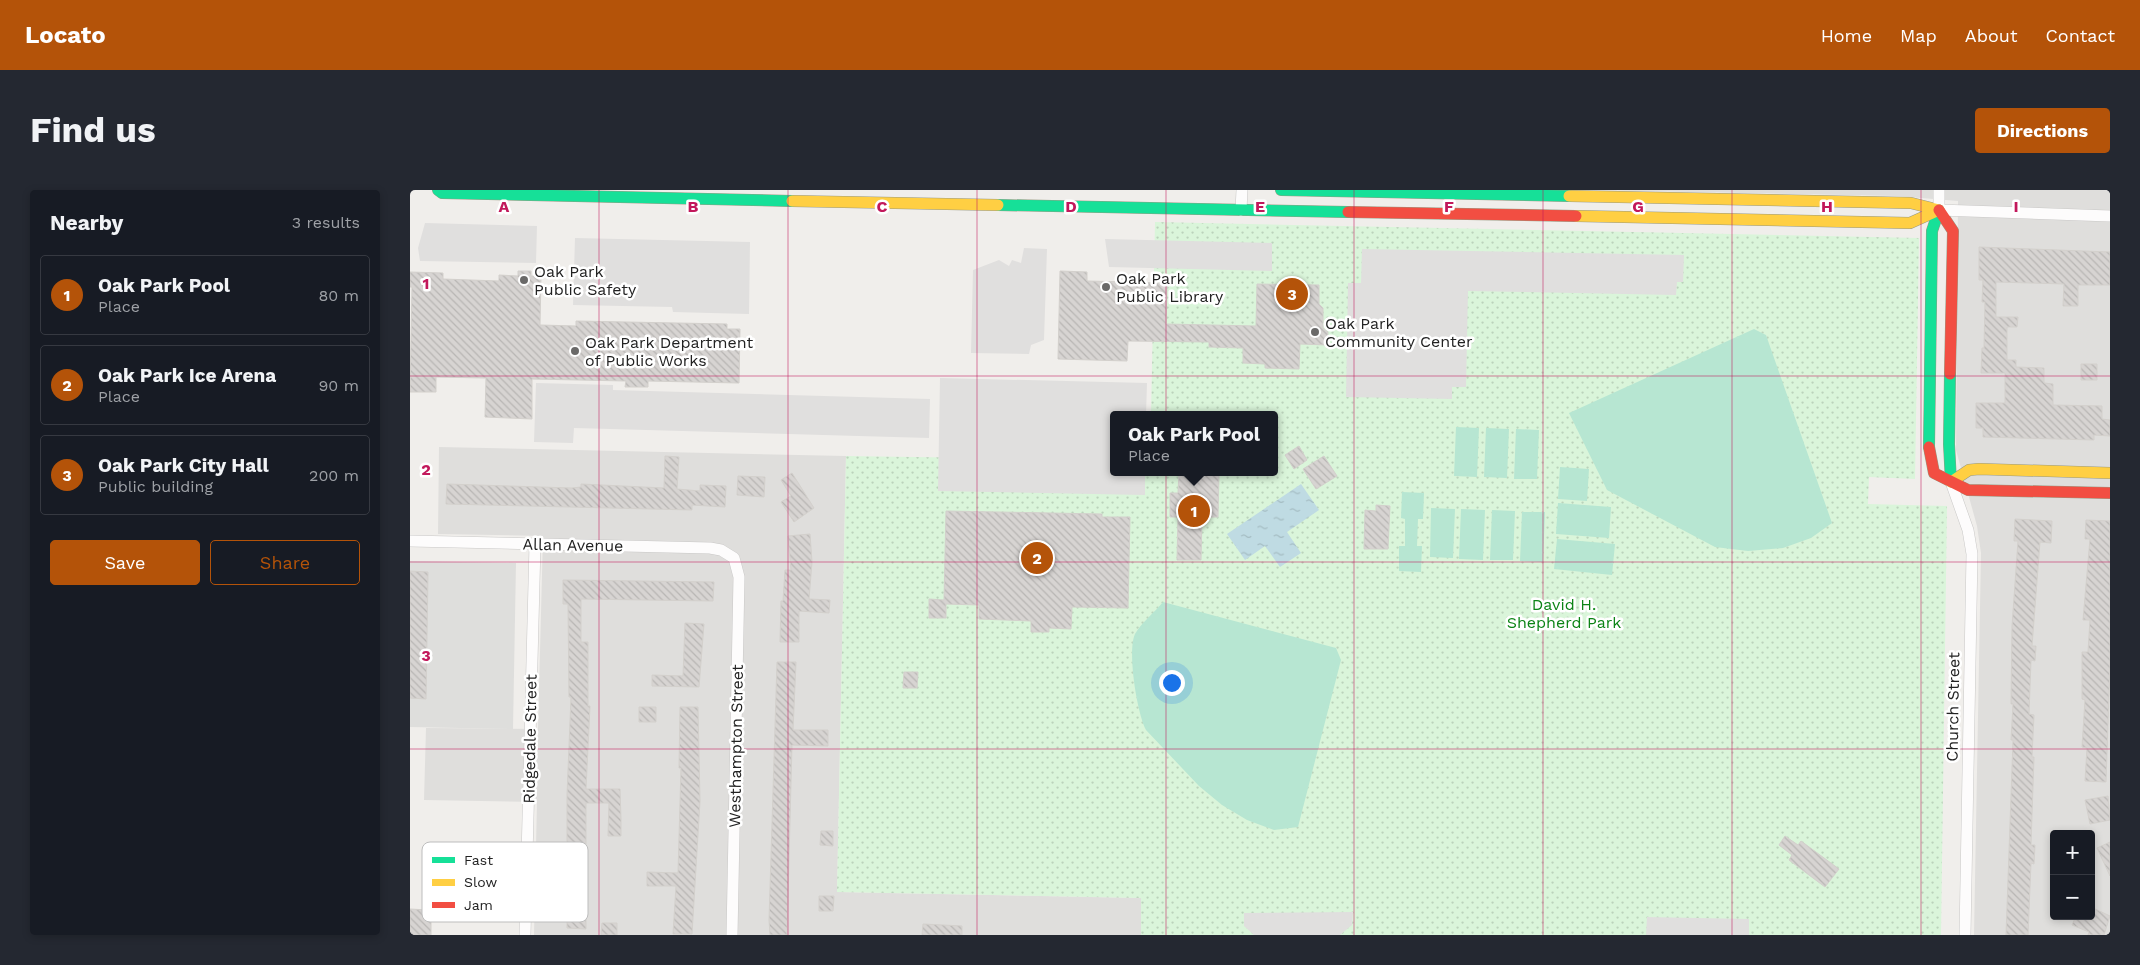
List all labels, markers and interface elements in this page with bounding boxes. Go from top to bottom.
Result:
text: Locato [25,21,106,49]
text: Home [1821,25,1872,46]
text: Map [1900,25,1937,46]
text: About [1965,25,2017,46]
text: Contact [2045,25,2115,46]
button: Directions [1975,108,2110,153]
text: Find us [30,109,156,151]
text: A [499,197,510,216]
text: B [688,197,699,216]
text: C [877,197,888,216]
text: D [1065,197,1077,216]
text: E [1255,197,1265,216]
text: F [1444,197,1454,216]
text: G [1632,197,1644,216]
text: H [1821,197,1833,216]
text: I [2013,197,2019,216]
text: Nearby [50,210,123,235]
text: 3 results [292,213,360,232]
place label: Oak Park Public Safety [534,262,637,299]
place label: Oak Park Public Library [1116,269,1224,306]
text: Oak Park Pool [98,274,230,297]
text: 1 [423,274,429,293]
marker: Oak Park Public Safety [518,274,530,286]
pin: 3 [1276,275,1308,313]
marker: Oak Park Public Library [1100,281,1112,293]
text: 1 [64,286,70,305]
text: 80 m [318,286,359,305]
text: Place [98,297,140,316]
place label: Oak Park Community Center [1325,314,1473,351]
marker: Oak Park Community Center [1309,326,1321,338]
place label: Oak Park Department of Public Works [585,333,754,370]
marker: Oak Park Department of Public Works [569,345,581,357]
text: Oak Park Ice Arena [98,364,276,387]
text: 2 [62,376,72,395]
text: 90 m [318,376,359,395]
text: Place [98,387,140,406]
popup [1110,411,1278,476]
text: Oak Park Pool [1128,423,1260,446]
text: Place [1128,446,1170,465]
text: Oak Park City Hall [98,454,269,477]
text: 2 [421,460,431,479]
text: 3 [62,466,72,485]
text: 200 m [309,466,359,485]
text: Public building [98,477,213,496]
pin: 1 [1178,492,1210,530]
street label: Allan Avenue [522,535,624,555]
pin: 2 [1021,539,1053,577]
button: Save [50,540,200,585]
button: Share [210,540,360,585]
park label: David H. Shepherd Park [1507,595,1621,632]
text: 3 [421,646,431,665]
street label: Church Street [1943,652,1963,762]
street label: Westhampton Street [725,664,747,828]
your location [1159,670,1185,696]
street label: Ridgedale Street [519,674,541,804]
map controls [2050,830,2095,920]
button: + [2050,830,2095,875]
legend [422,842,588,922]
text: Fast [464,852,493,868]
text: Slow [464,874,497,890]
button: − [2050,875,2095,920]
text: Jam [464,897,493,913]

